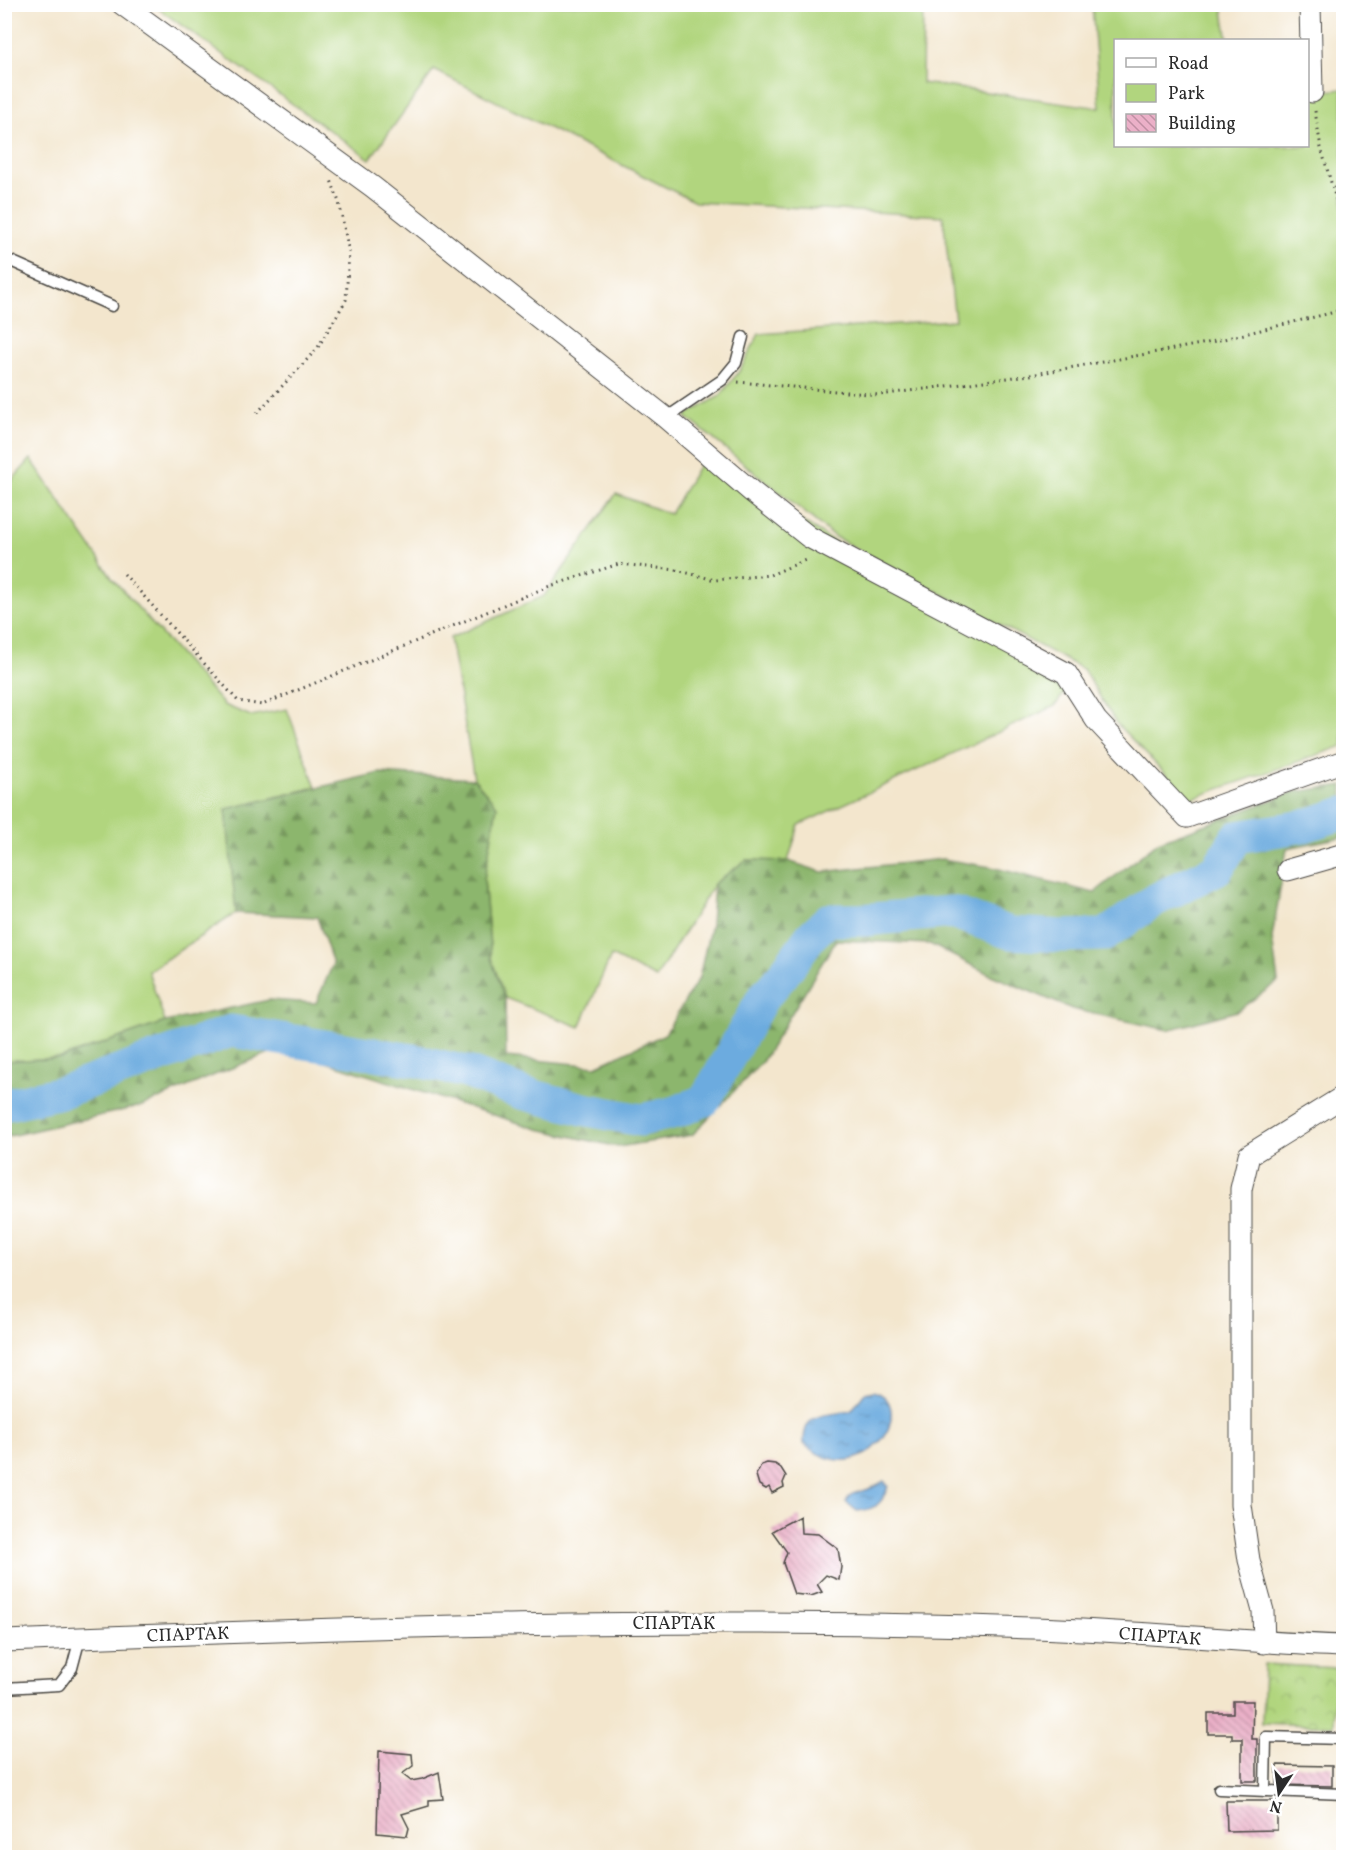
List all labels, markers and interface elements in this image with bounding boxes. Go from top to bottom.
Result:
legend [1114,39,1309,147]
text: Road [1168,52,1209,77]
text: Park [1168,82,1205,107]
text: Building [1168,112,1236,137]
street label: СПАРТАК [633,1612,715,1637]
street label: СПАРТАК [146,1622,230,1649]
street label: СПАРТАК [1118,1622,1202,1653]
north arrow [1249,1763,1309,1823]
text: N [1268,1794,1284,1818]

